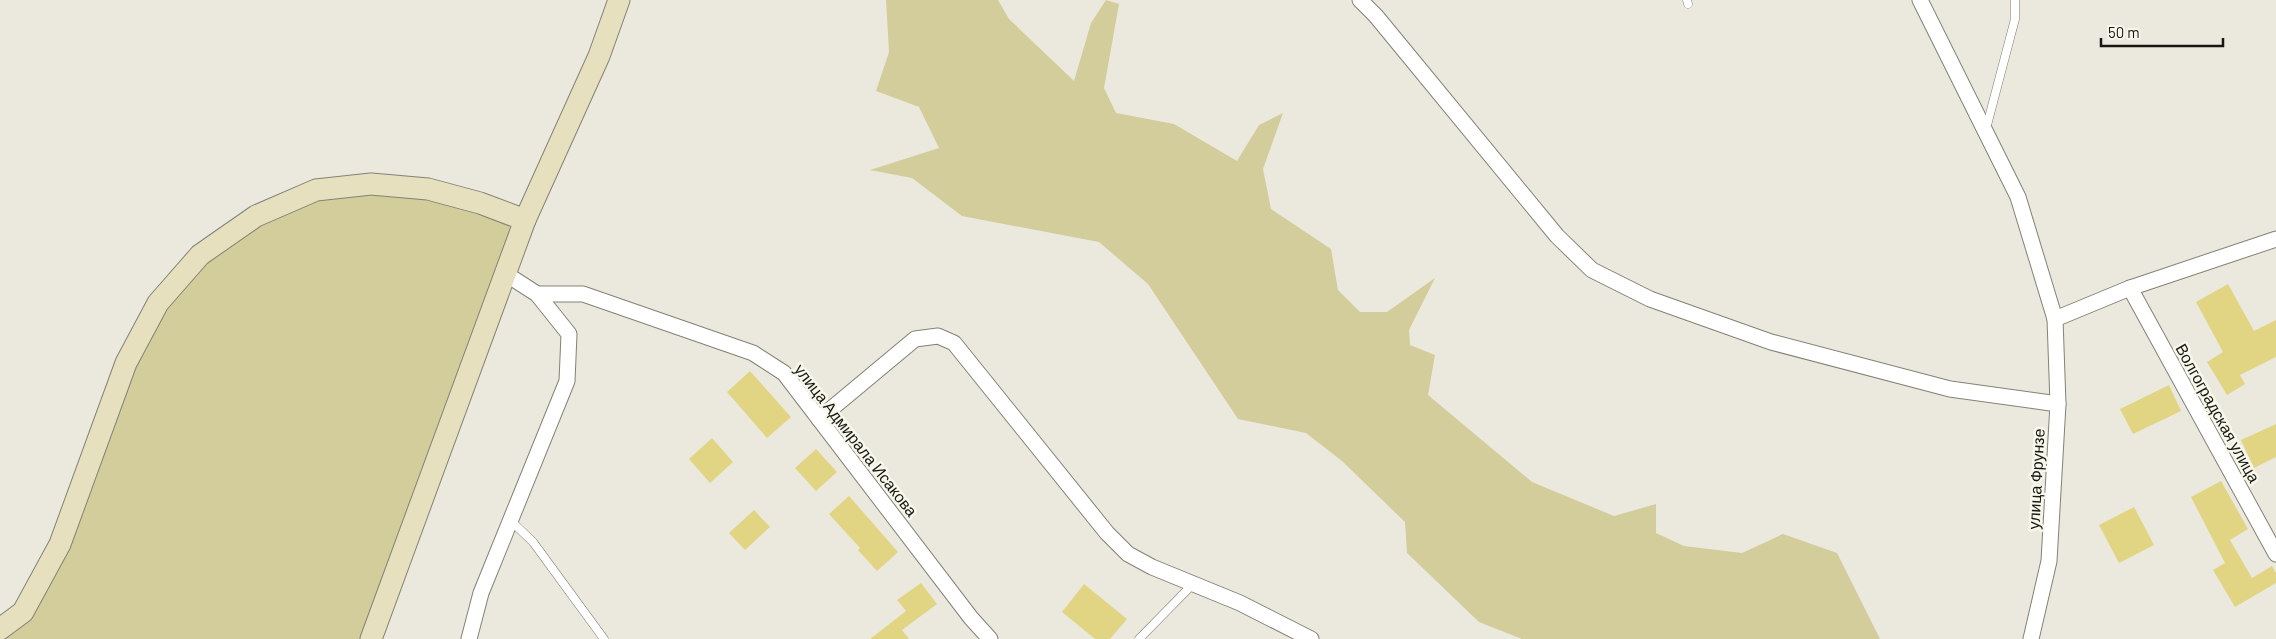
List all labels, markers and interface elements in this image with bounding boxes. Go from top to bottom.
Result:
scale bar [2101,15,2224,47]
text: 50 m [2108,23,2140,41]
street label: Волгоградская улица [2172,340,2265,486]
street label: улица Адмирала Исакова [791,360,922,520]
street label: улица Фрунзе [2023,428,2048,530]

